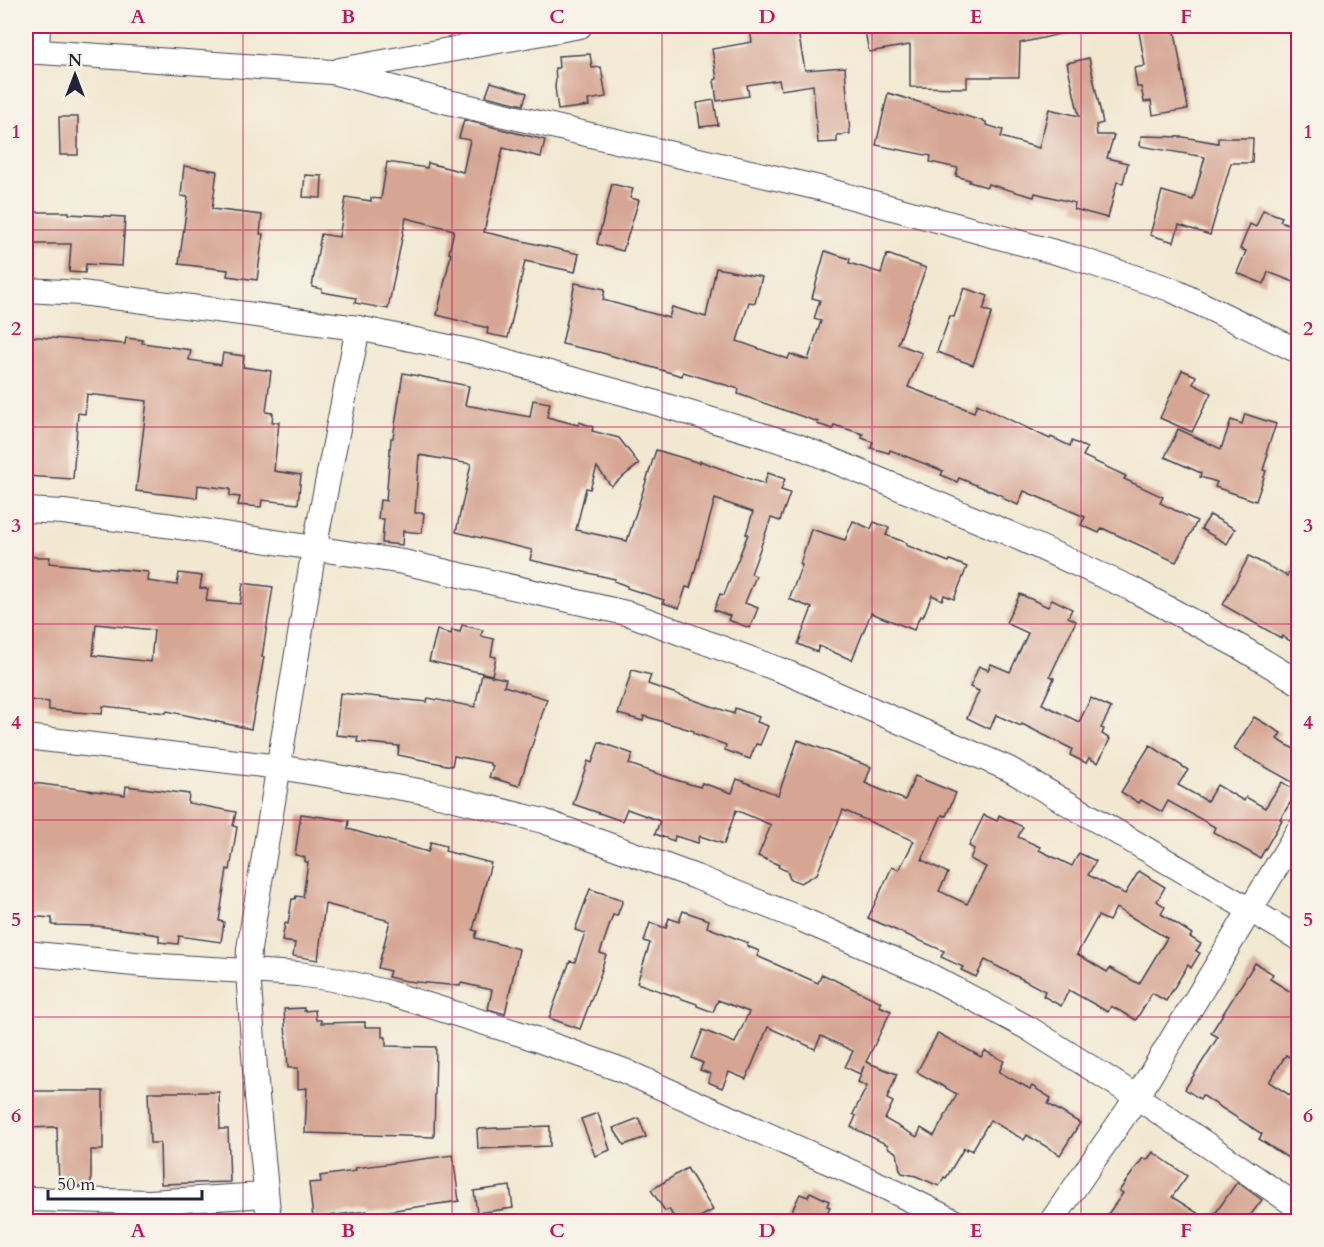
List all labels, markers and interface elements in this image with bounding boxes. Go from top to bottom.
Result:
text: A [130,3,146,30]
text: B [341,3,355,30]
text: C [549,3,565,30]
text: D [758,3,776,30]
text: E [970,3,982,30]
text: F [1180,3,1192,30]
north arrow [45,45,105,105]
text: N [68,50,82,72]
text: 1 [11,118,21,145]
text: 1 [1303,118,1313,145]
text: 2 [11,315,21,342]
text: 2 [1303,315,1313,342]
text: 3 [11,512,21,539]
text: 3 [1303,512,1313,539]
text: 4 [11,709,21,736]
text: 4 [1303,709,1313,736]
text: 5 [11,906,21,933]
text: 5 [1303,906,1313,933]
text: 6 [11,1102,21,1129]
text: 6 [1303,1102,1313,1129]
scale bar [48,1163,202,1201]
text: 50 m [57,1172,96,1197]
text: A [130,1217,146,1244]
text: B [341,1217,355,1244]
text: C [549,1217,565,1244]
text: D [758,1217,776,1244]
text: E [970,1217,982,1244]
text: F [1180,1217,1192,1244]

